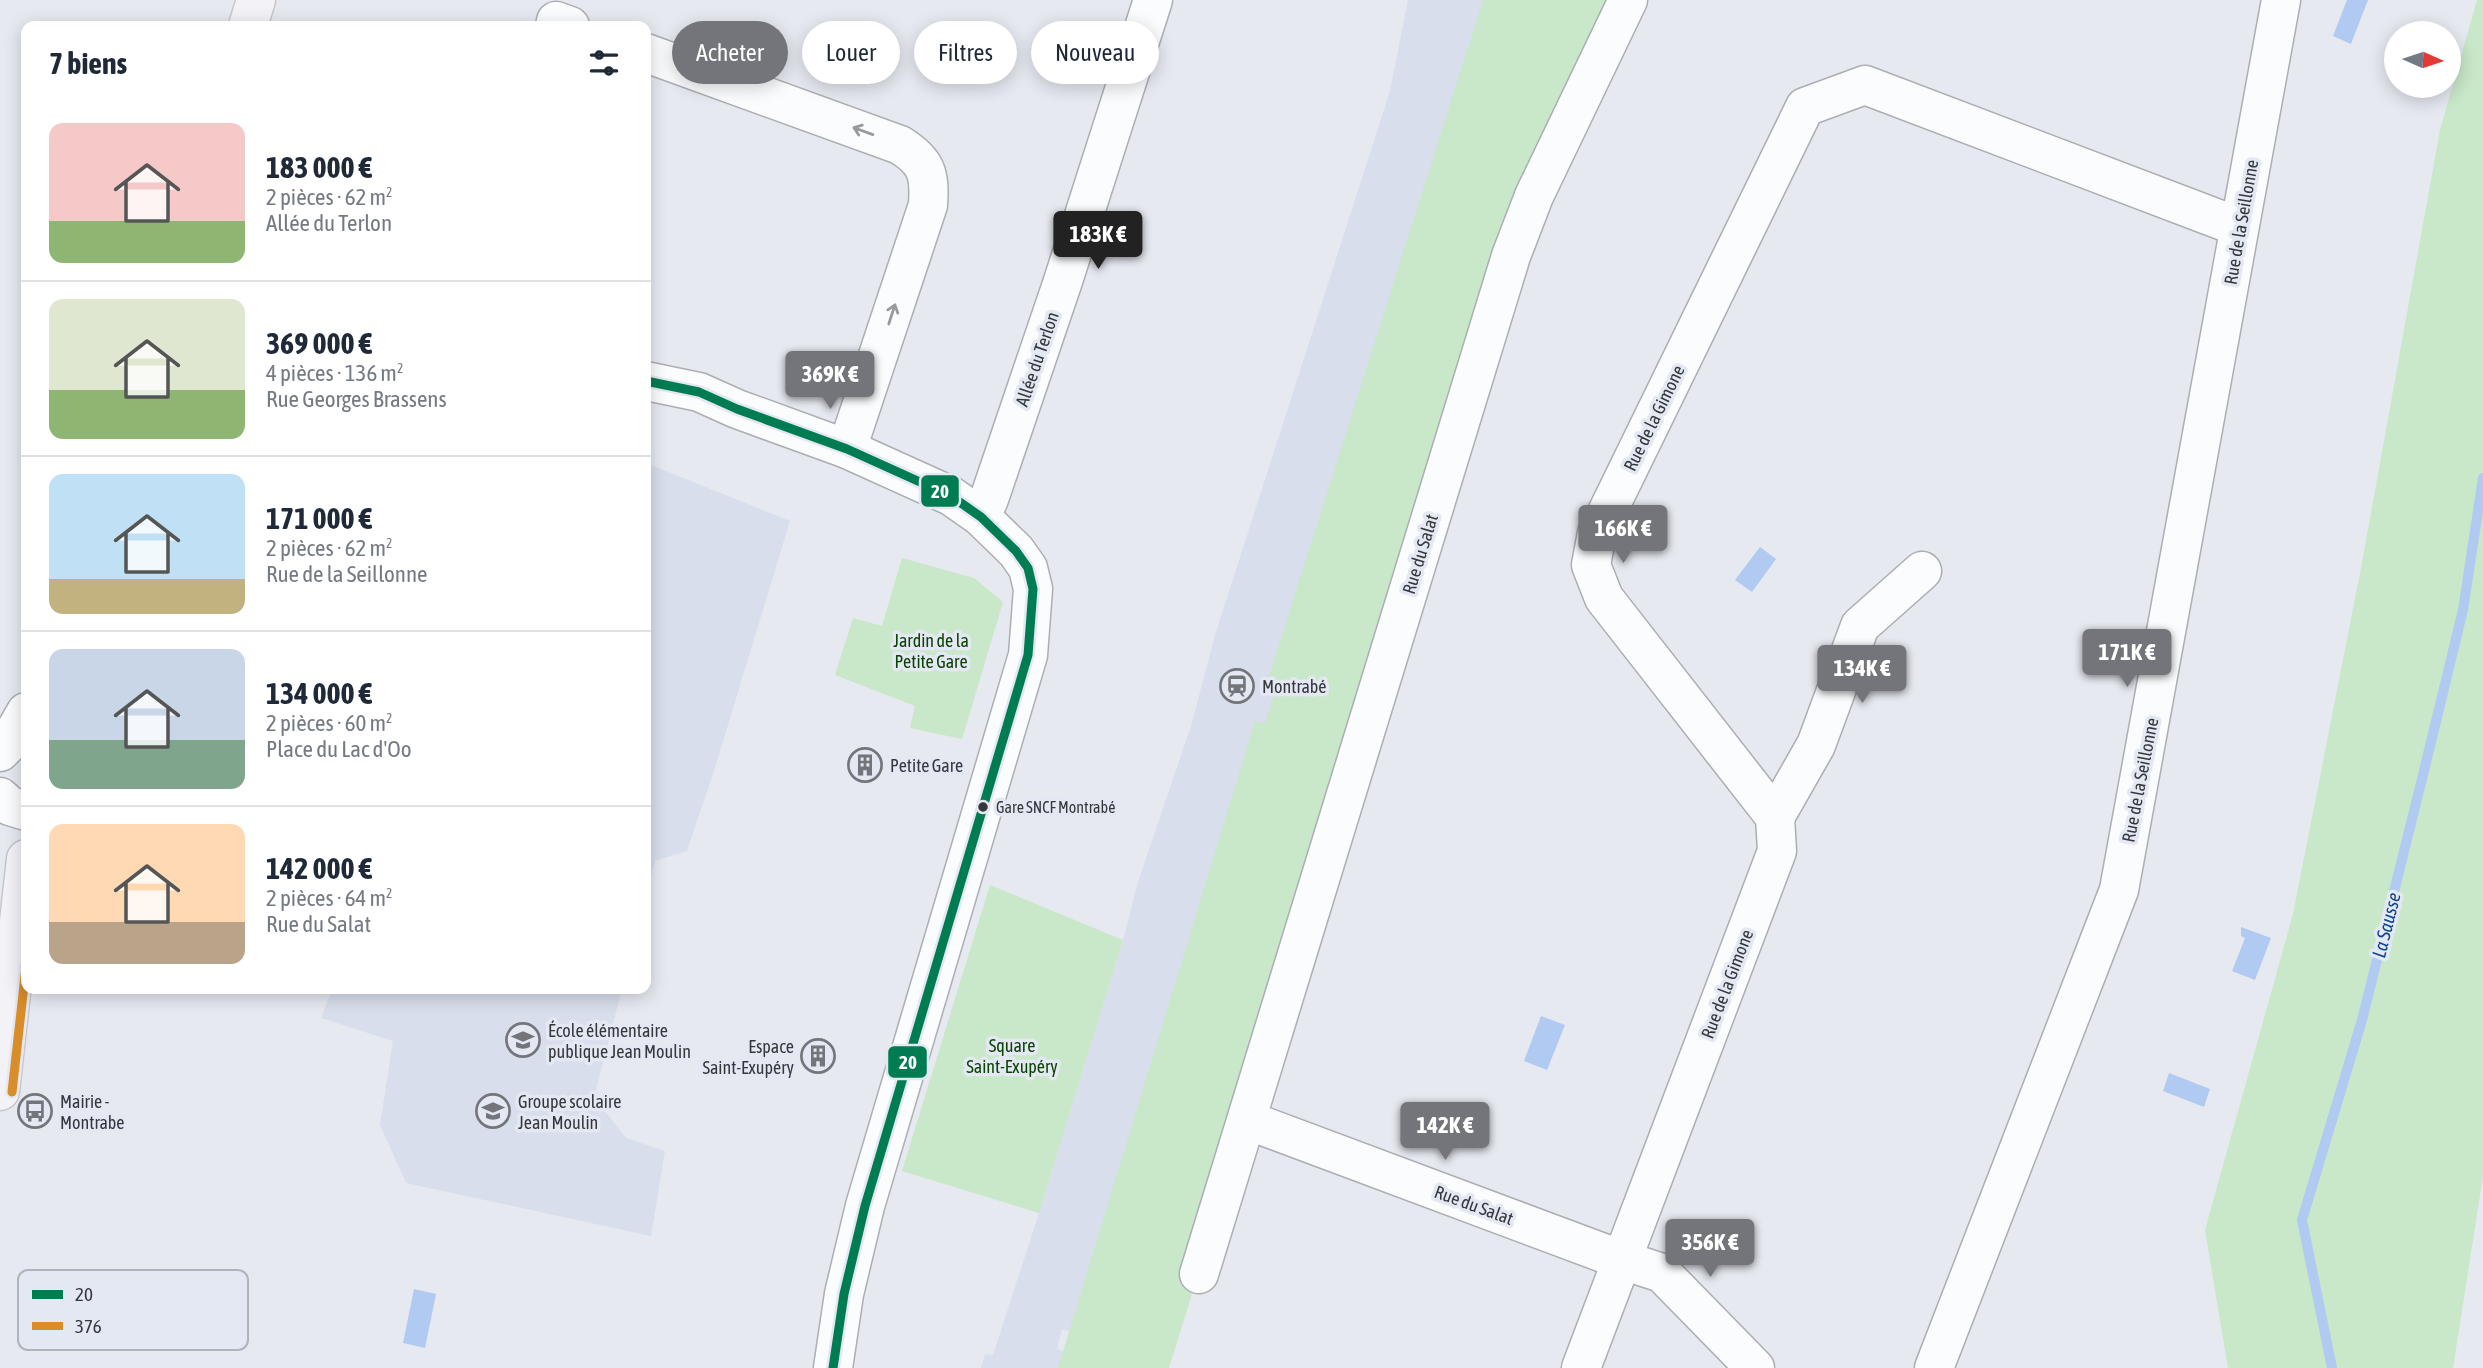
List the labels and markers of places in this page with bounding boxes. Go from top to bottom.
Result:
pin: 183K € [1041,212,1155,271]
pin: 369K € [773,352,887,411]
pin: 166K € [1566,505,1680,565]
pin: 171K € [2070,630,2184,689]
pin: 134K € [1805,646,1919,705]
station icon: Montrabé [1218,667,1256,705]
place label: Montrabé [1262,676,1326,697]
building icon: Petite Gare [846,746,884,784]
place label: Petite Gare [890,755,963,776]
place label: Gare SNCF Montrabé [996,798,1115,816]
marker: Gare SNCF Montrabé [976,800,990,814]
place label: École élémentaire publique Jean Moulin [548,1020,691,1062]
school or university icon: École élémentaire publique Jean Moulin [504,1021,542,1059]
place label: Espace Saint-Exupéry [702,1036,794,1078]
building icon: Espace Saint-Exupéry [799,1037,837,1075]
place label: Mairie - Montrabe [60,1091,124,1133]
place label: Groupe scolaire Jean Moulin [518,1091,621,1133]
bus stop icon: Mairie - Montrabe [16,1092,54,1130]
school or university icon: Groupe scolaire Jean Moulin [474,1092,512,1130]
pin: 142K € [1388,1102,1502,1162]
pin: 356K € [1653,1220,1767,1279]

